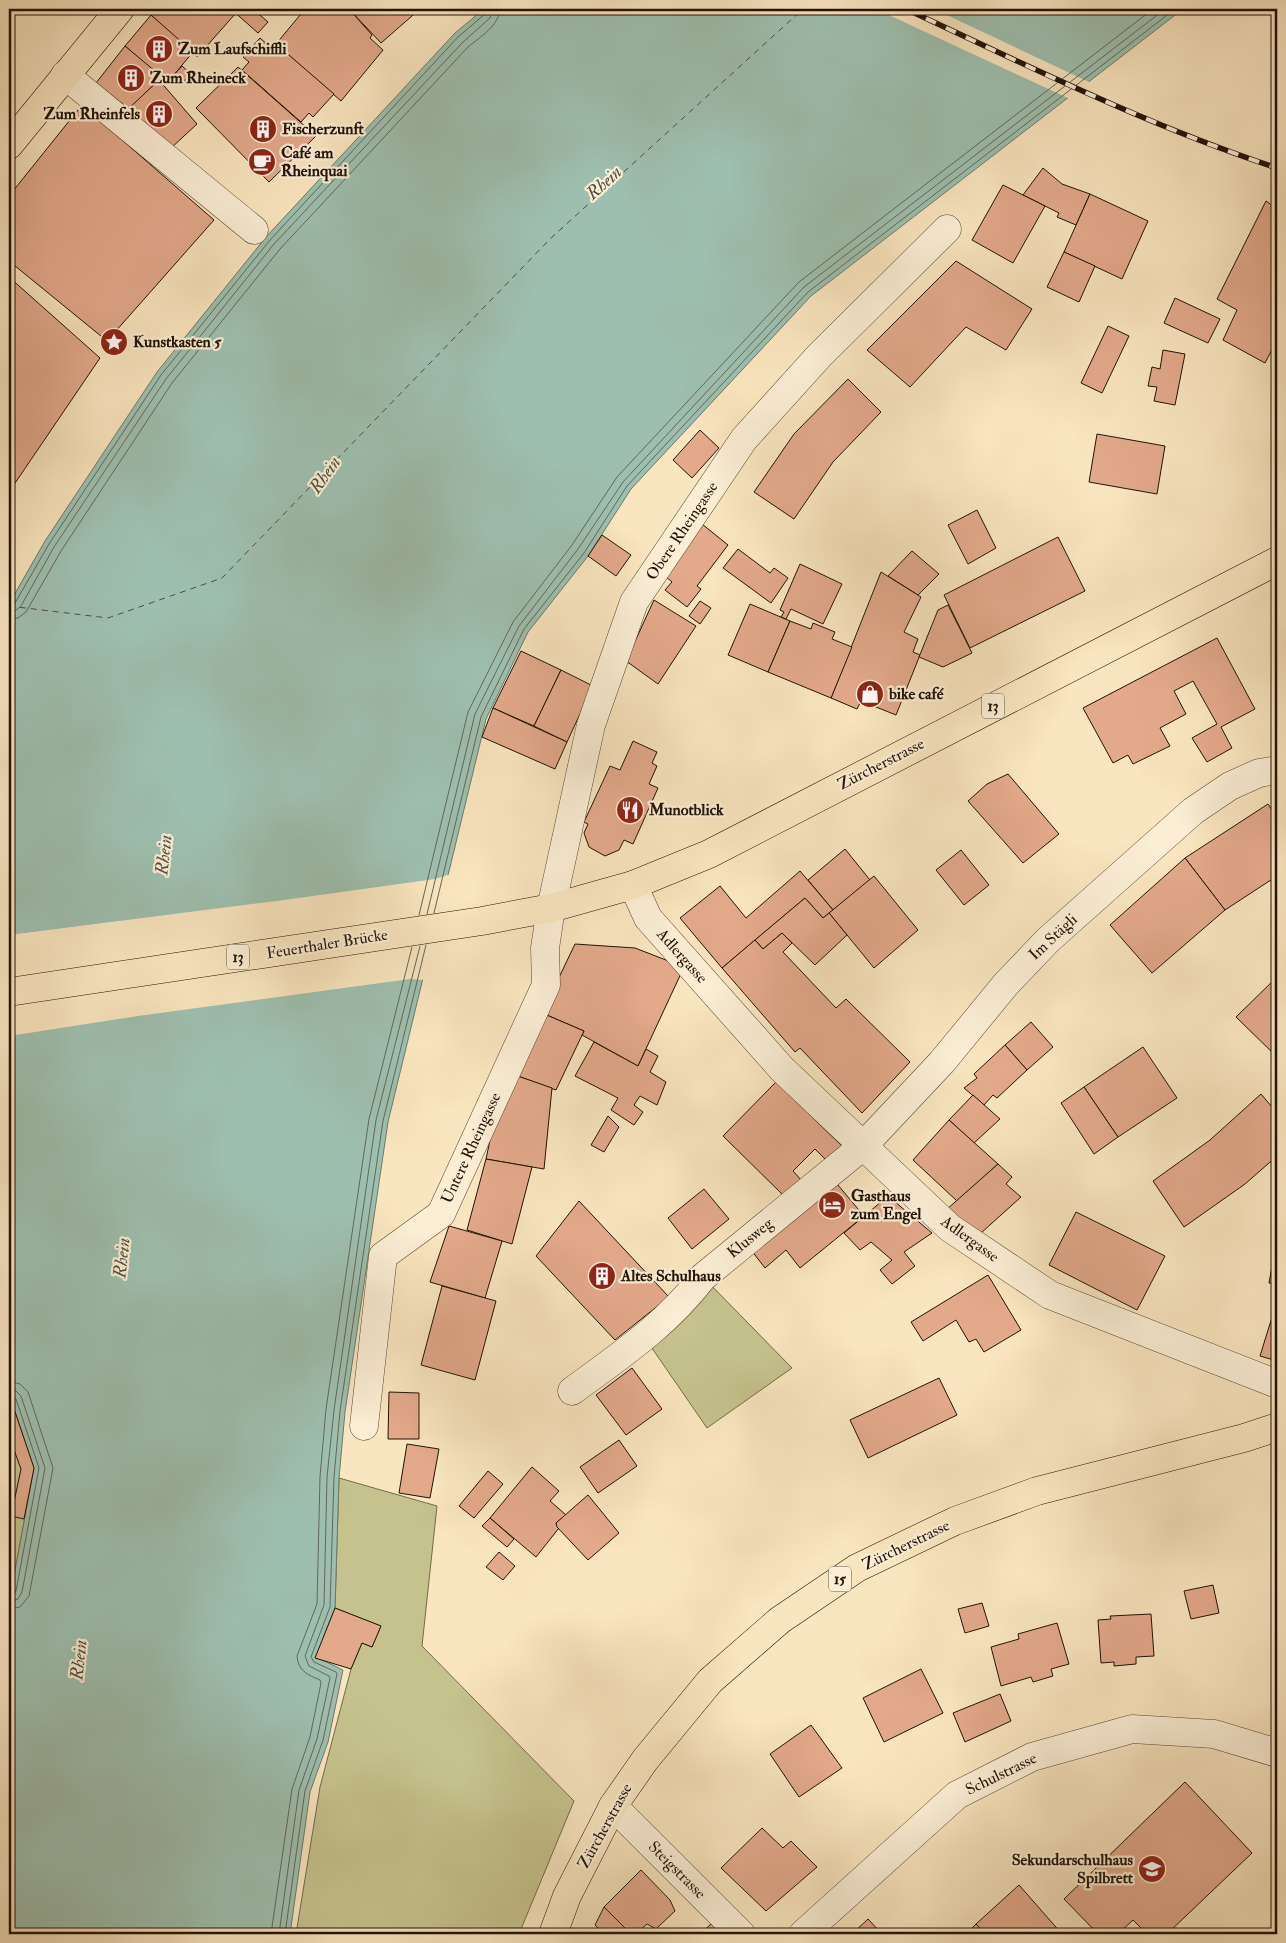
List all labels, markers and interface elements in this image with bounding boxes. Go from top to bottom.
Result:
building icon: Zum Laufschiffli [144,34,174,64]
place label: Zum Laufschiffli [178,39,287,59]
building icon: Zum Rheineck [116,63,146,93]
place label: Zum Rheineck [150,68,246,88]
building icon: Zum Rheinfels [144,99,174,129]
place label: Zum Rheinfels [44,104,141,124]
building icon: Fischerzunft [248,114,278,144]
place label: Fischerzunft [282,119,365,139]
place label: Café am Rheinquai [281,143,348,182]
cafe icon: Café am Rheinquai [247,147,277,177]
water label: Rhein [581,161,627,206]
place icon: Kunstkasten 5 [99,327,129,357]
place label: Kunstkasten 5 [133,332,222,352]
water label: Rhein [303,452,346,499]
street label: Obere Rheingasse [642,478,723,584]
shop icon: bike café [855,679,885,709]
place label: bike café [888,684,945,704]
road number: 13 [982,694,1004,718]
street label: Zürcherstrasse [834,733,928,794]
restaurant icon: Munotblick [615,795,645,825]
place label: Munotblick [648,800,724,820]
water label: Rhein [150,834,178,877]
street label: Im Stägli [1025,910,1081,964]
street label: Feuerthaler Brücke [265,924,389,963]
street label: Adlergasse [652,924,712,988]
road number: 13 [227,944,249,970]
street label: Untere Rheingasse [437,1089,506,1207]
place label: Gasthaus zum Engel [850,1186,922,1225]
hotel icon: Gasthaus zum Engel [817,1190,847,1220]
street label: Adlergasse [936,1211,1003,1267]
street label: Klusweg [723,1213,778,1263]
water label: Rhein [108,1237,136,1280]
building icon: Altes Schulhaus [587,1261,617,1291]
place label: Altes Schulhaus [620,1266,721,1286]
street label: Zürcherstrasse [859,1515,953,1575]
road number: 15 [829,1566,851,1592]
water label: Rhein [65,1639,93,1682]
street label: Schulstrasse [962,1748,1040,1800]
street label: Zürcherstrasse [573,1780,637,1872]
street label: Steigstrasse [644,1837,710,1903]
place label: Sekundarschulhaus Spilbrett [1012,1850,1134,1889]
school or university icon: Sekundarschulhaus Spilbrett [1137,1854,1167,1884]

